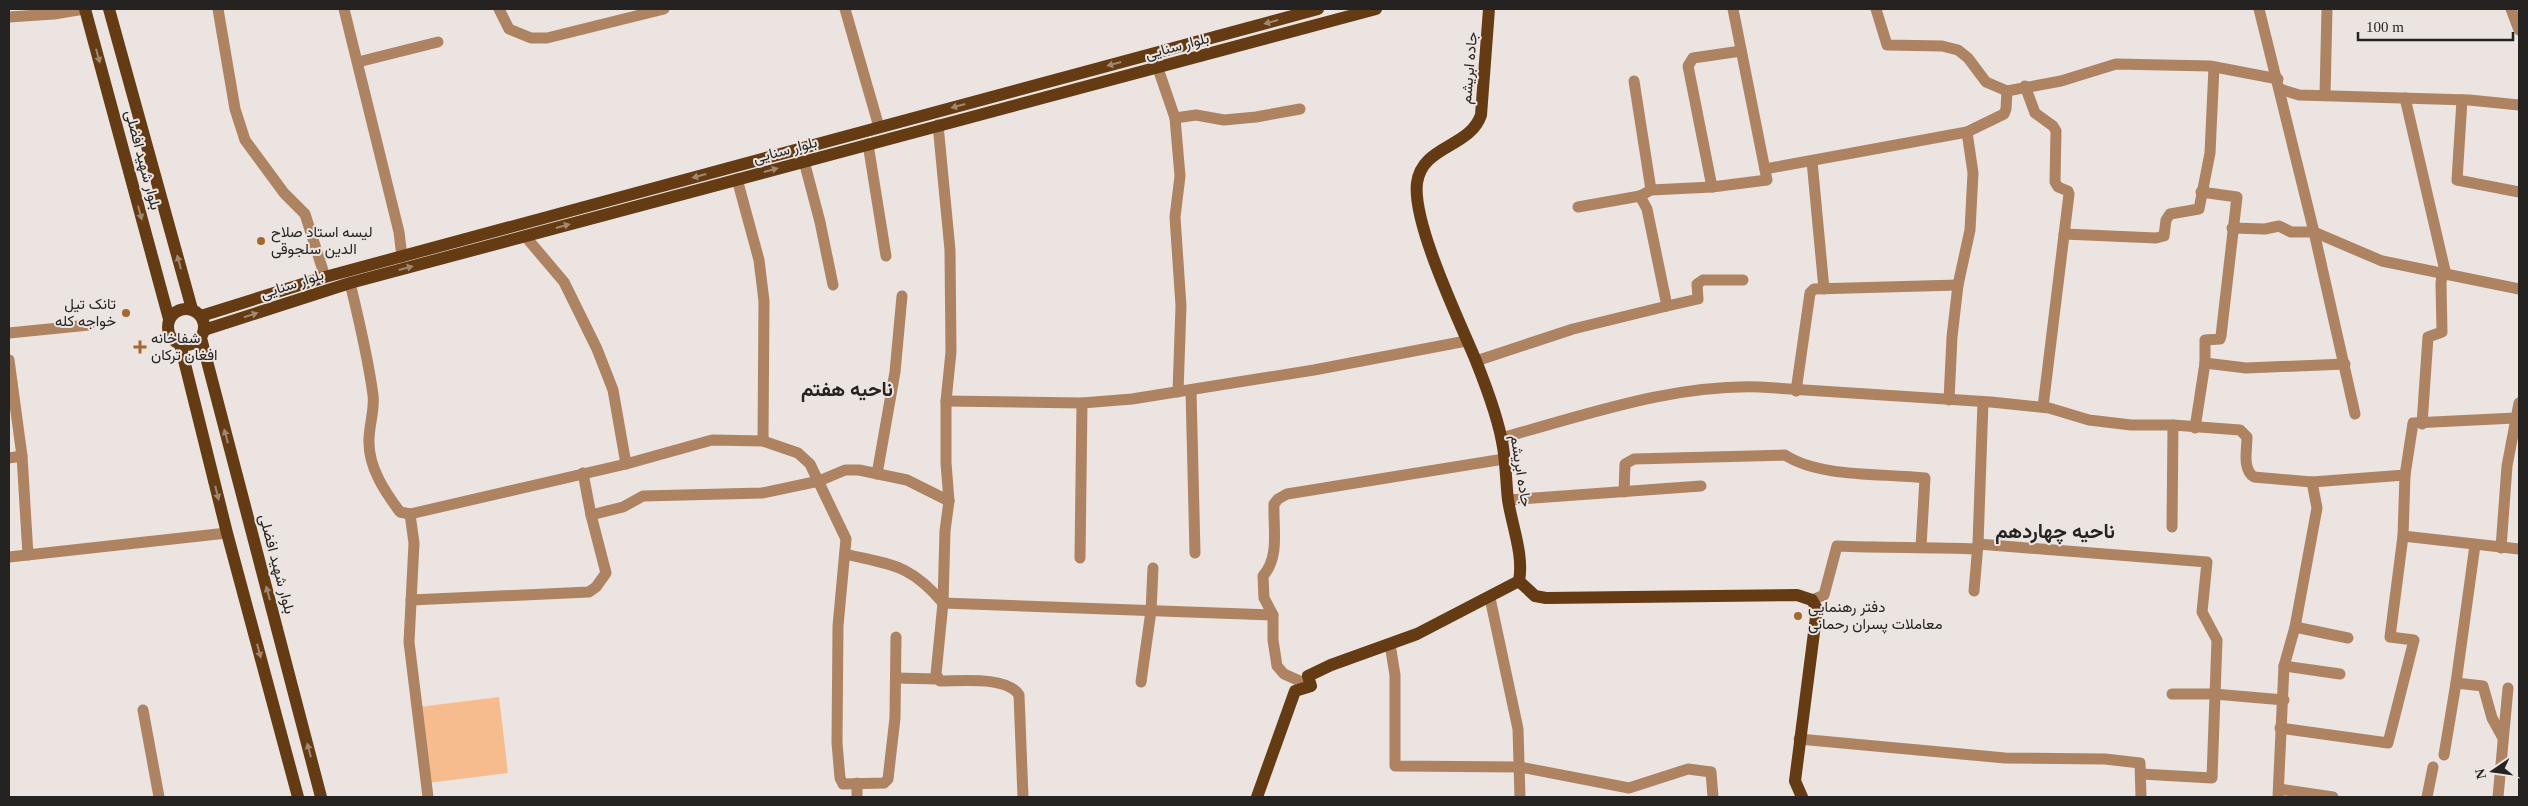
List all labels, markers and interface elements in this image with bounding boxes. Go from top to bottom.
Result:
scale bar [2358,10,2513,42]
one-way arrow [1264,18,1279,26]
text: 100 m [2366,19,2404,35]
street label: بلوار سنایی [1143,30,1211,64]
street label: جاده ابریشم [1458,31,1482,105]
one-way arrow [94,48,102,63]
one-way arrow [1107,60,1122,68]
one-way arrow [950,102,965,110]
street label: بلوار شهید افضلی [120,108,164,212]
street label: بلوار سنایی [751,134,819,168]
one-way arrow [764,166,779,174]
one-way arrow [692,172,707,180]
one-way arrow [137,205,145,220]
one-way arrow [556,221,571,229]
place label: لیسه استاد صلاح الدین سلجوقی [271,224,372,259]
marker: لیسه استاد صلاح الدین سلجوقی [255,235,267,247]
one-way arrow [175,255,183,270]
one-way arrow [399,263,414,271]
street label: بلوار سنایی [258,266,326,304]
place label: تانک تیل خواجه کله [55,296,116,330]
marker: تانک تیل خواجه کله [120,307,132,319]
one-way arrow [243,310,258,318]
place label: شفاخانه افغان ترکان [151,330,217,364]
marker: شفاخانه افغان ترکان [133,340,147,354]
district label: ناحیه هفتم [801,378,893,402]
one-way arrow [222,428,230,443]
street label: جاده ابریشم [1505,434,1535,508]
one-way arrow [213,486,221,501]
street label: بلوار شهید افضلی [254,512,298,616]
district label: ناحیه چهاردهم [1995,520,2115,545]
one-way arrow [263,585,271,600]
place label: دفتر رهنمایی معاملات پسران رحمانی [1808,599,1942,634]
marker: دفتر رهنمایی معاملات پسران رحمانی [1792,610,1804,622]
one-way arrow [255,643,263,658]
one-way arrow [305,743,313,758]
north arrow [2468,746,2518,796]
text: N [2472,767,2489,780]

